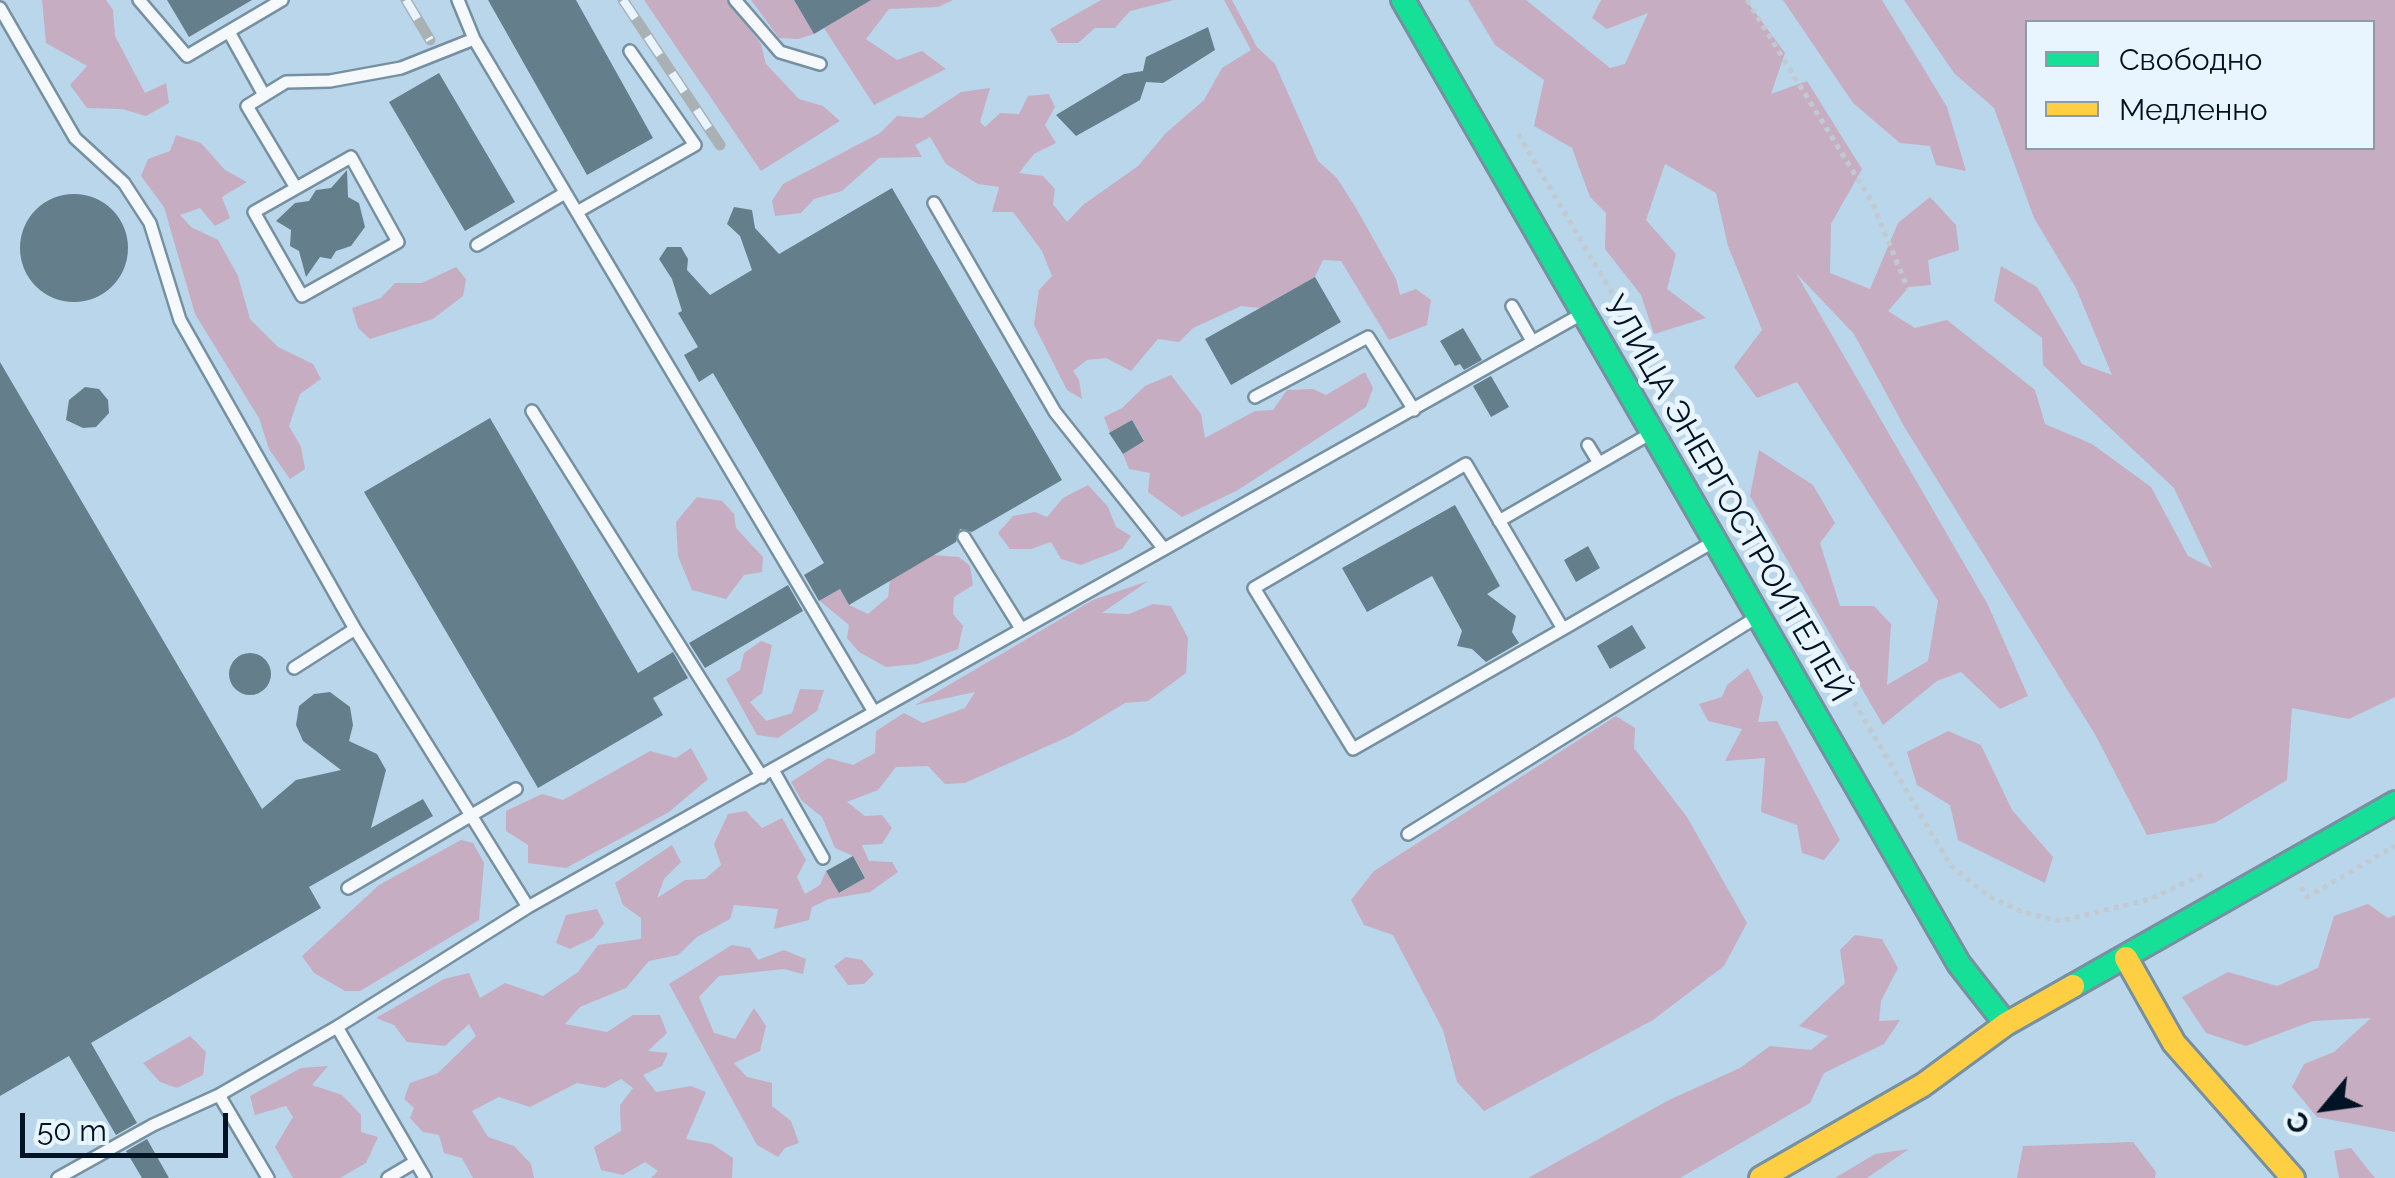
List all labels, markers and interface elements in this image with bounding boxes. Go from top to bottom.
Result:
legend [2025,20,2375,150]
text: Свободно [2119,42,2262,77]
text: Медленно [2119,92,2268,127]
street label: УЛИЦА ЭНЕРГОСТРОИТЕЛЕЙ [1595,289,1859,709]
north arrow [2275,1058,2375,1158]
scale bar [25,1093,232,1155]
text: С [2279,1106,2317,1139]
text: 50 m [37,1113,107,1148]

